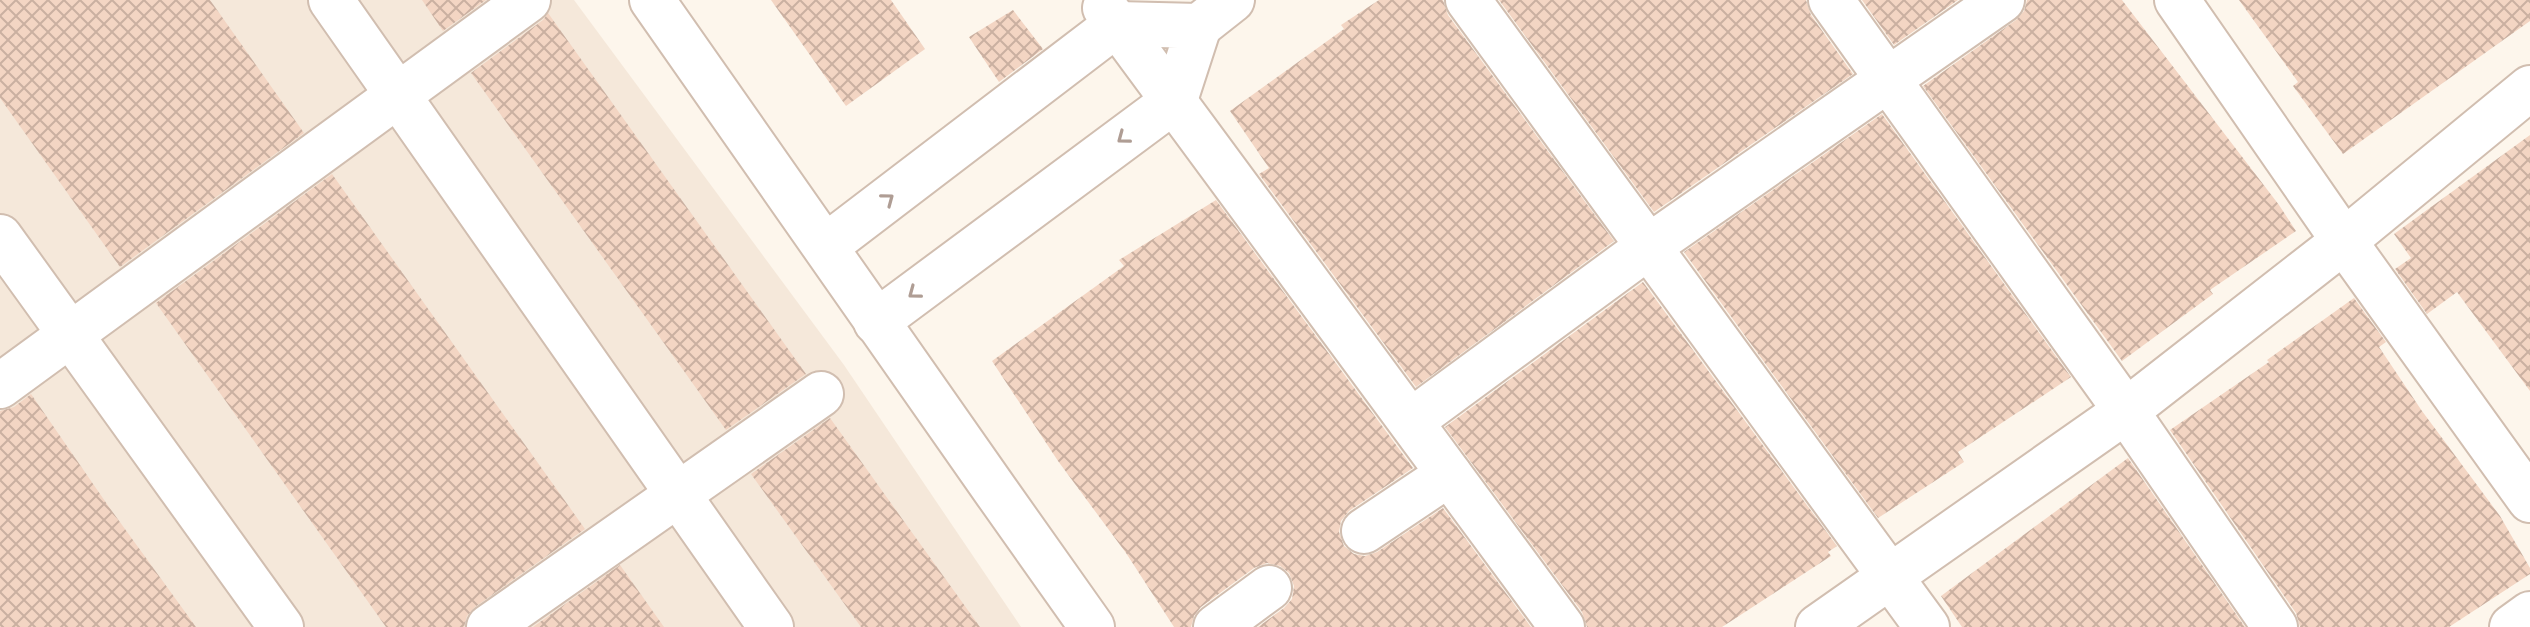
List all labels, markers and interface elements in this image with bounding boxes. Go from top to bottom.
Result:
one-way arrow [1117,128,1132,143]
one-way arrow [879,194,894,208]
one-way arrow [909,283,923,298]

